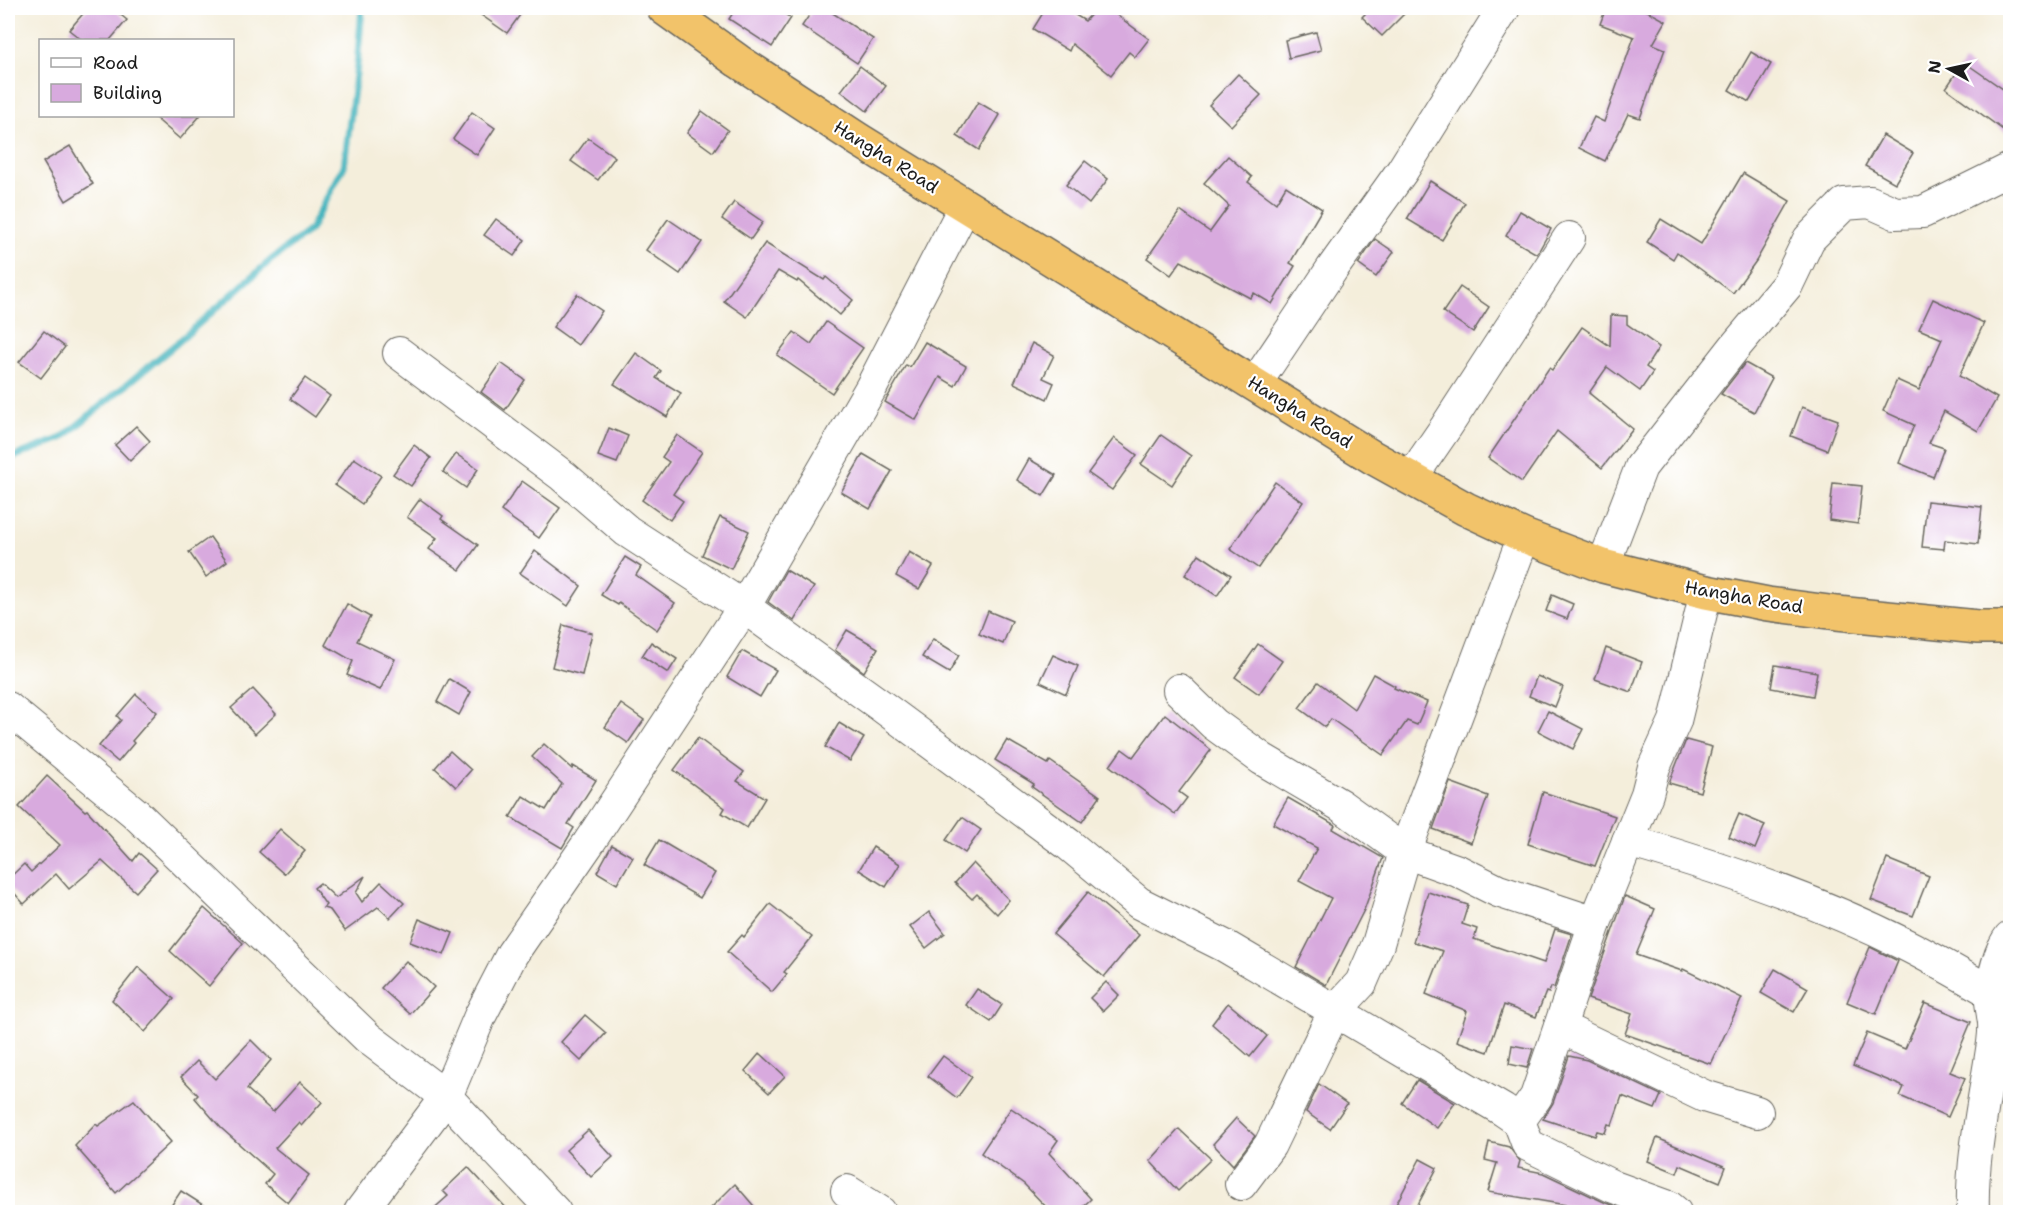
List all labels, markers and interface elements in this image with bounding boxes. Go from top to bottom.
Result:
legend [39,39,234,117]
north arrow [1919,39,1979,99]
text: Road [93,51,138,75]
text: N [1923,59,1946,75]
text: Building [93,81,162,105]
street label: Hangha Road [829,115,943,199]
street label: Hangha Road [1243,370,1357,454]
street label: Hangha Road [1683,575,1805,619]

